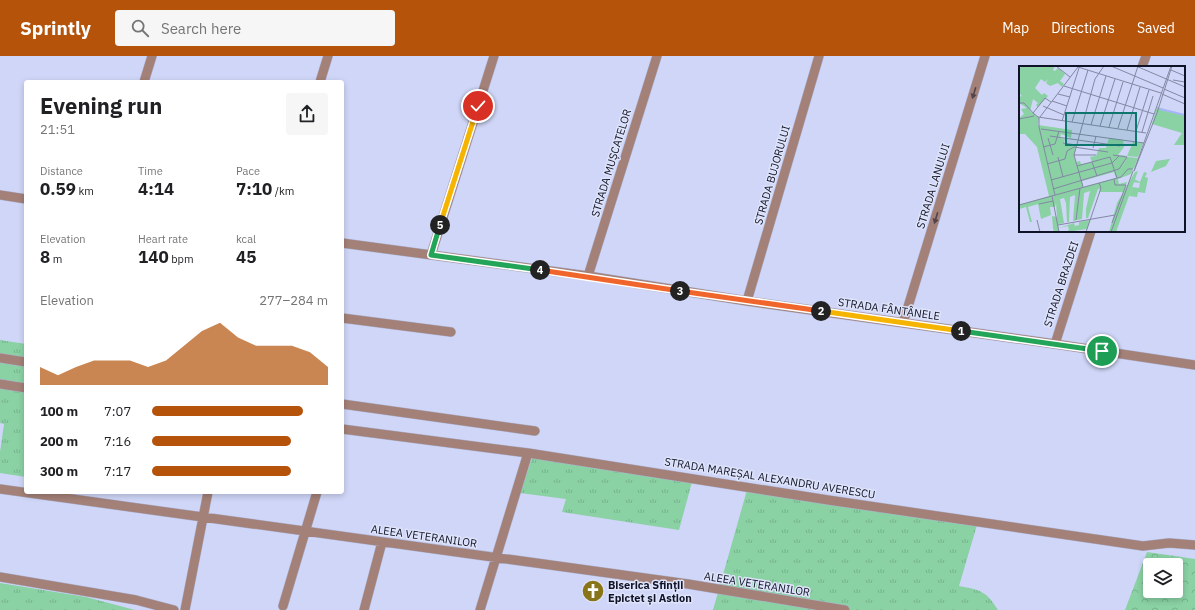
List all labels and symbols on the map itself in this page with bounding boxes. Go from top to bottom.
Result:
inset map [1019,66,1185,232]
one-way arrow [971,88,977,100]
pin [461,89,495,123]
street label: STRADA MUȘCATELOR [588,107,634,219]
street label: STRADA BUJORULUI [751,124,793,226]
street label: STRADA LANULUI [913,142,953,230]
one-way arrow [933,212,939,224]
pin: 5 [430,215,450,235]
street label: STRADA BRAZDEI [1041,239,1081,329]
pin: 4 [530,260,550,280]
pin: 3 [670,281,690,301]
street label: STRADA FÂNTÂNELE [837,295,941,323]
pin: 2 [811,301,831,321]
pin: 1 [951,321,971,341]
pin [1085,334,1119,368]
street label: STRADA MAREȘAL ALEXANDRU AVERESCU [664,454,876,502]
street label: ALEEA VETERANILOR [370,522,478,550]
street label: ALEEA VETERANILOR [703,569,811,599]
church icon: Biserica Sfinții Epictet și Astion [580,578,606,604]
place label: Biserica Sfinții Epictet și Astion [608,578,692,605]

